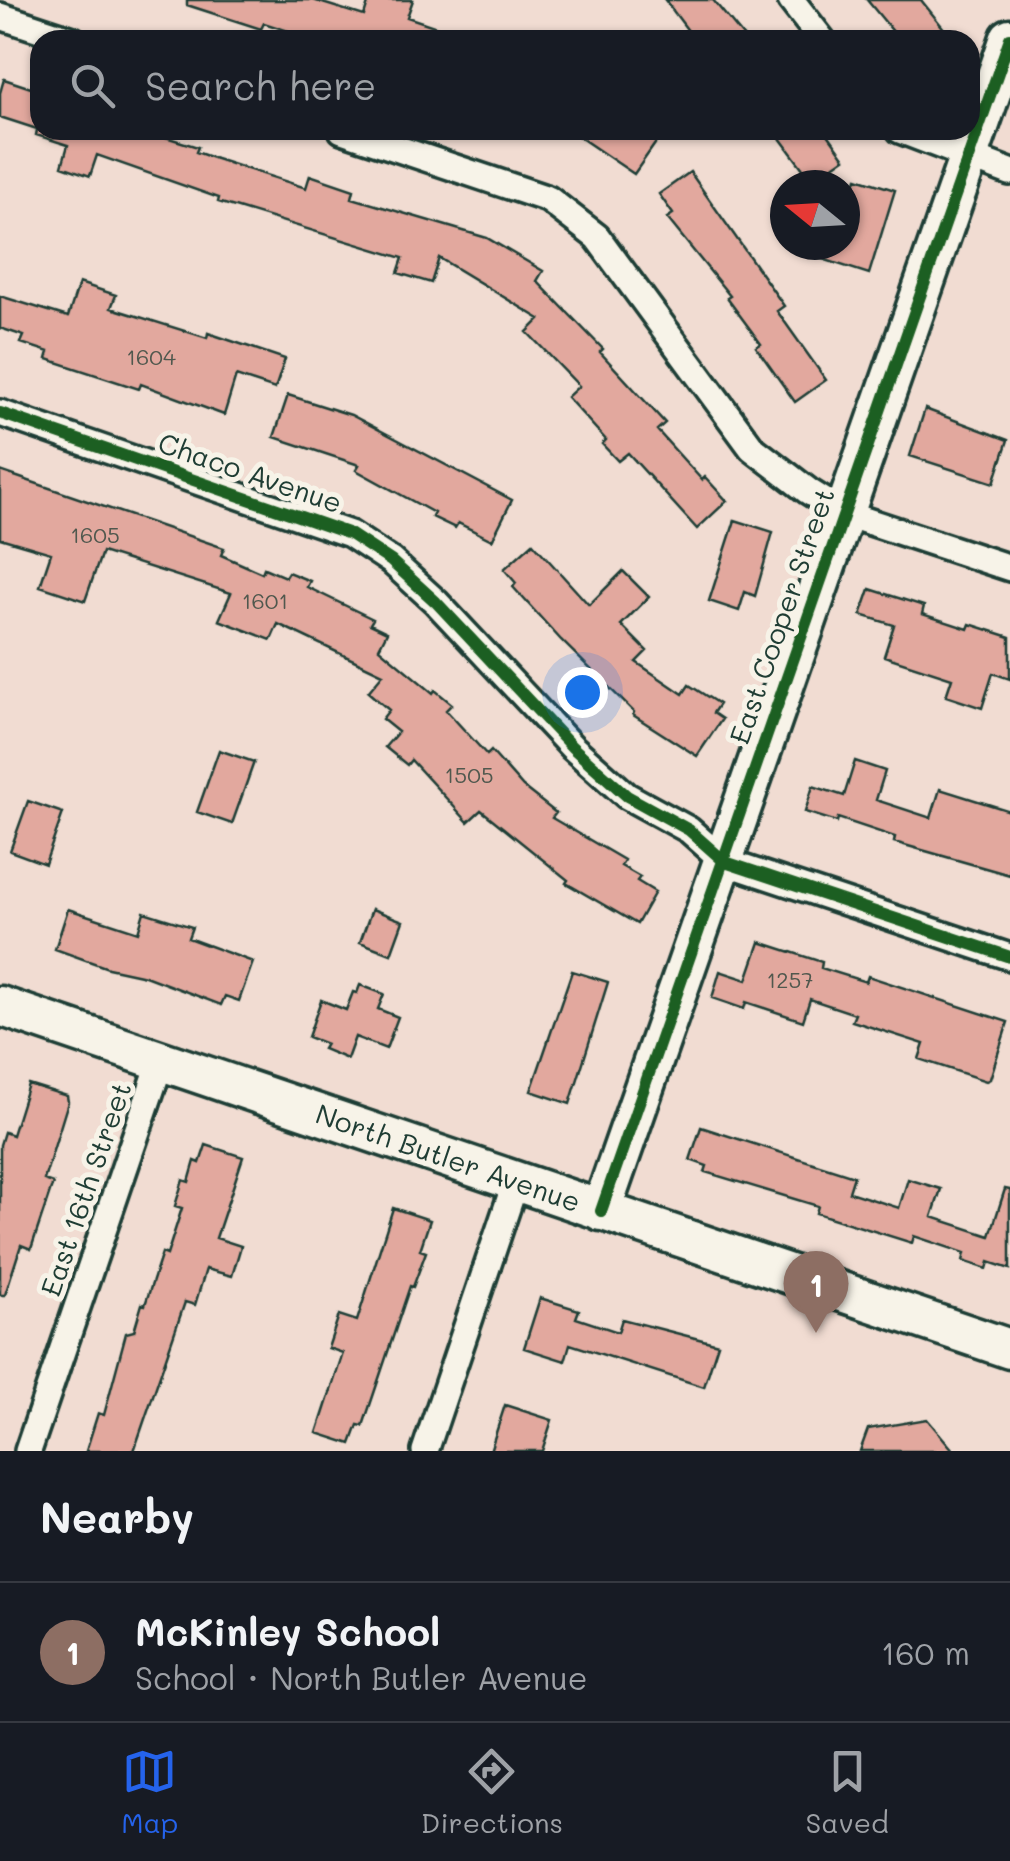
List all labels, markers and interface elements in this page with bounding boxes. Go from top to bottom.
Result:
search box [30,30,980,140]
icon: search [65,58,120,113]
text: Search here [145,60,376,110]
north arrow [770,170,860,260]
house number: 1604 [126,342,176,371]
street label: Chaco Avenue [154,424,347,520]
street label: East Cooper Street [720,483,842,748]
house number: 1605 [70,520,120,549]
house number: 1601 [242,586,288,615]
your location [557,667,608,718]
house number: 1505 [444,760,494,789]
house number: 1257 [766,965,814,994]
street label: East 16th Street [32,1077,139,1300]
street label: North Butler Avenue [311,1095,585,1219]
pin: 1 [784,1250,848,1333]
text: Nearby [40,1489,194,1544]
text: McKinley School [135,1606,440,1656]
text: 1 [65,1631,80,1673]
text: 160 m [881,1631,970,1673]
text: School · North Butler Avenue [135,1656,588,1698]
tab: Map [121,1744,178,1840]
tab: Directions [421,1744,563,1840]
tab: Saved [806,1744,889,1840]

